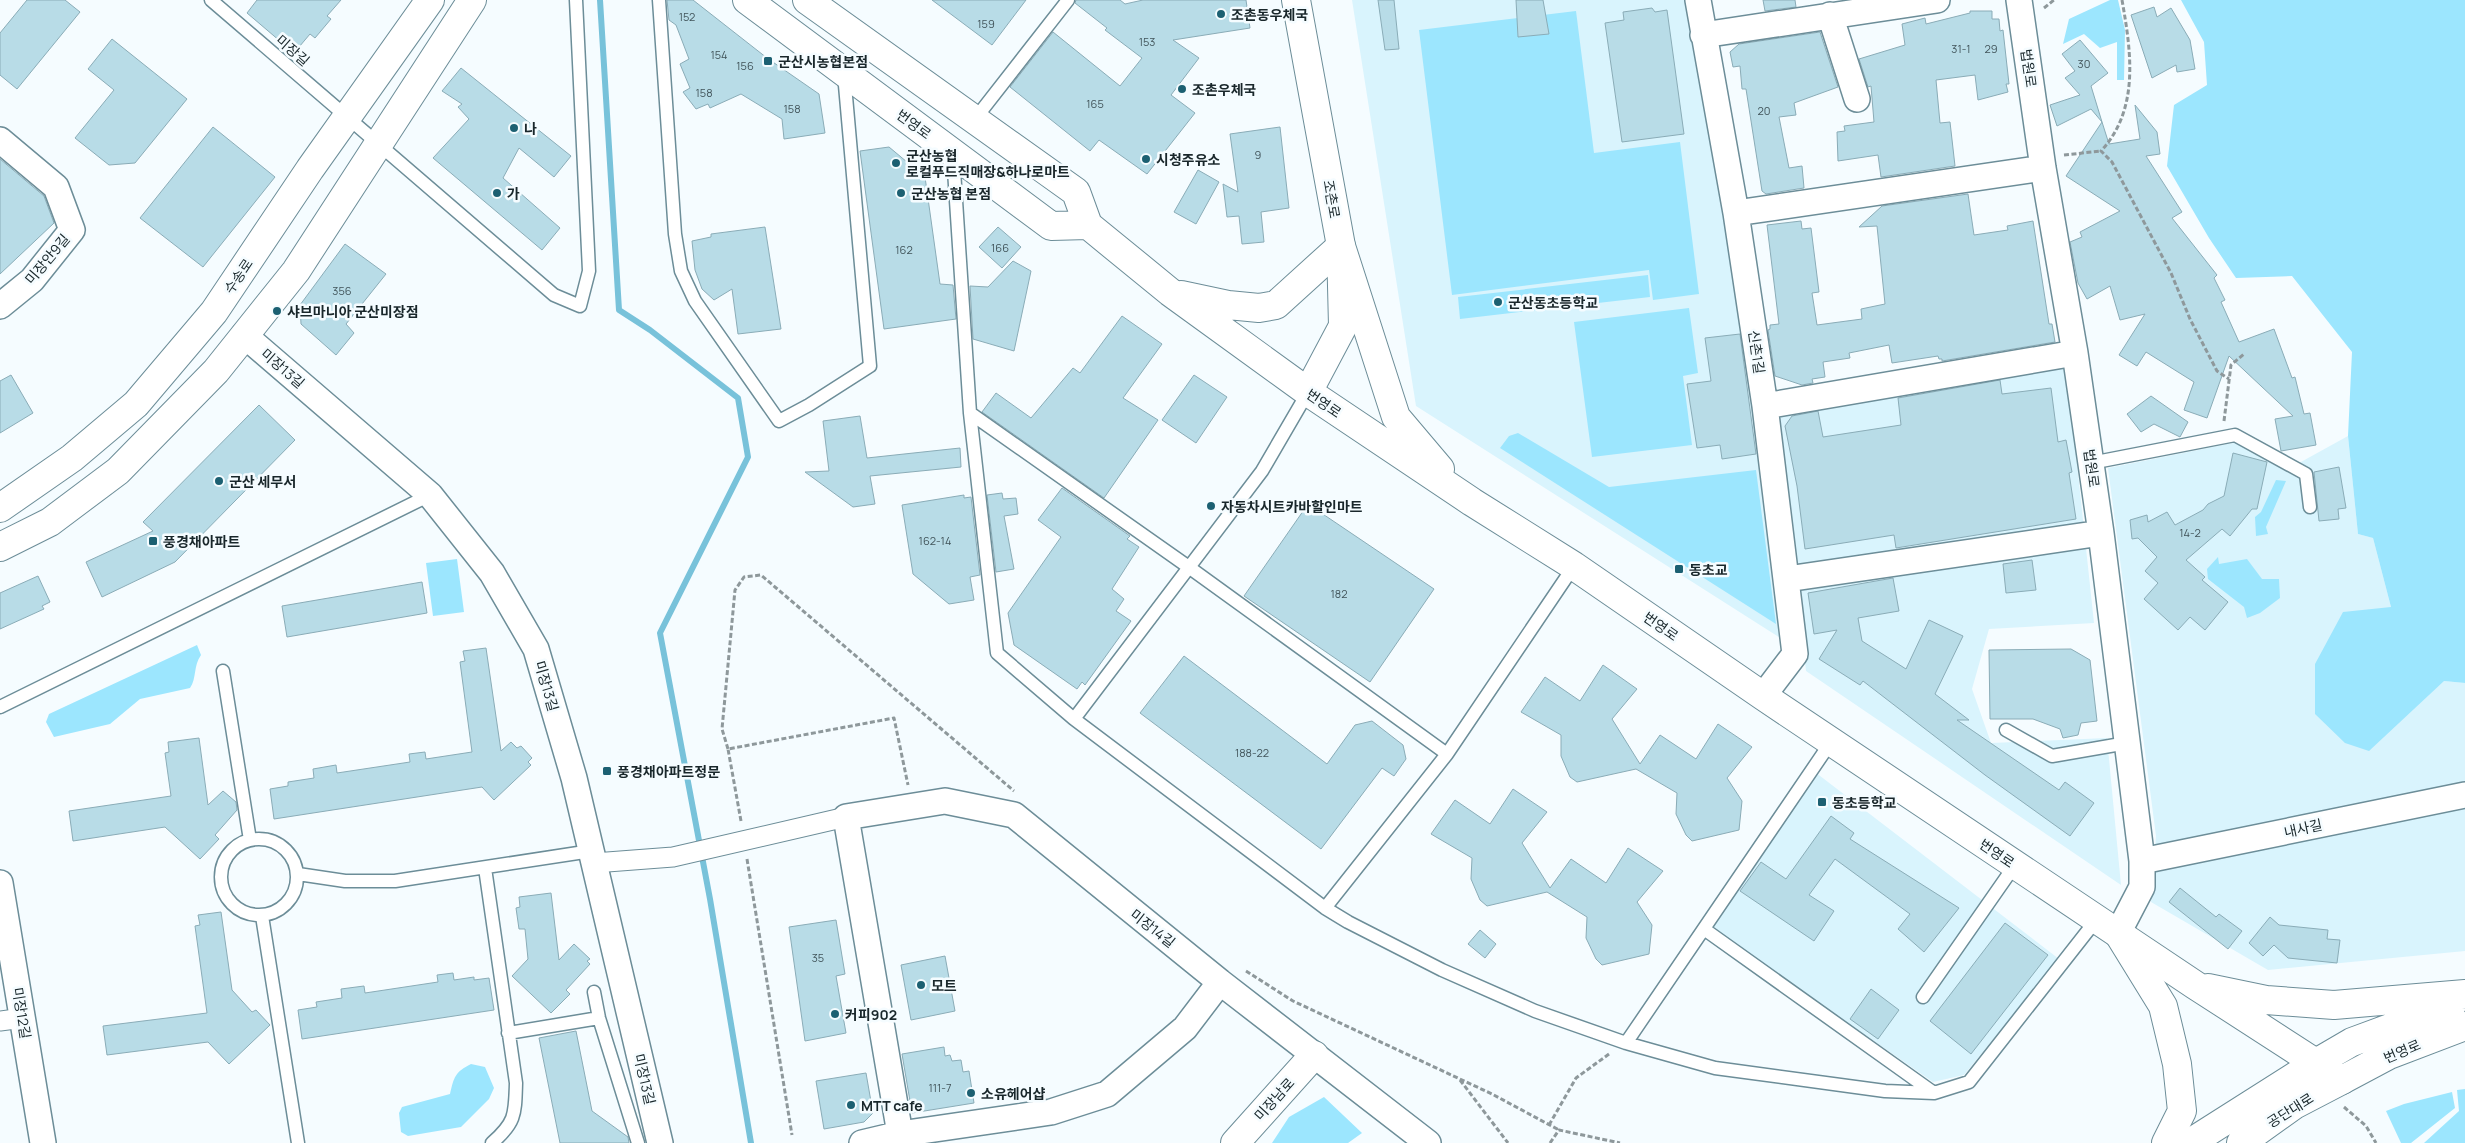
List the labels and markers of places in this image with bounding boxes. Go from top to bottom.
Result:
place label: 조촌동우체국 [1231,5,1308,24]
marker: 조촌동우체국 [1215,8,1227,20]
place label: 군산시농협본점 [778,52,868,71]
marker: 군산시농협본점 [762,55,774,67]
place label: 조촌우체국 [1192,80,1257,99]
marker: 조촌우체국 [1176,83,1188,95]
place label: 나 [524,119,537,138]
marker: 나 [508,122,520,134]
place label: 군산농협 로컬푸드직매장&하나로마트 [906,146,1070,181]
place label: 시청주유소 [1156,150,1221,169]
marker: 시청주유소 [1140,153,1152,165]
marker: 군산농협 로컬푸드직매장&하나로마트 [890,157,902,169]
place label: 가 [507,184,520,203]
place label: 군산농협 본점 [911,184,991,203]
marker: 가 [491,187,503,199]
marker: 군산농협 본점 [895,187,907,199]
place label: 군산동초등학교 [1508,293,1598,312]
marker: 군산동초등학교 [1492,296,1504,308]
place label: 샤브마니아 군산미장점 [287,302,419,321]
marker: 샤브마니아 군산미장점 [271,305,283,317]
place label: 군산 세무서 [229,472,296,491]
marker: 군산 세무서 [213,475,225,487]
place label: 자동차시트카바할인마트 [1221,497,1363,516]
marker: 자동차시트카바할인마트 [1205,500,1217,512]
place label: 풍경채아파트 [163,532,240,551]
marker: 풍경채아파트 [147,535,159,547]
place label: 동초교 [1689,560,1728,579]
marker: 동초교 [1673,563,1685,575]
place label: 풍경채아파트정문 [617,762,720,781]
marker: 풍경채아파트정문 [601,765,613,777]
place label: 동초등학교 [1832,793,1897,812]
marker: 동초등학교 [1816,796,1828,808]
place label: 모트 [931,976,957,995]
marker: 모트 [915,979,927,991]
place label: 커피902 [845,1005,897,1024]
marker: 커피902 [829,1008,841,1020]
place label: 소유헤어샵 [981,1084,1046,1103]
marker: 소유헤어샵 [965,1087,977,1099]
place label: MTT cafe [861,1096,923,1115]
marker: MTT cafe [845,1099,857,1111]

